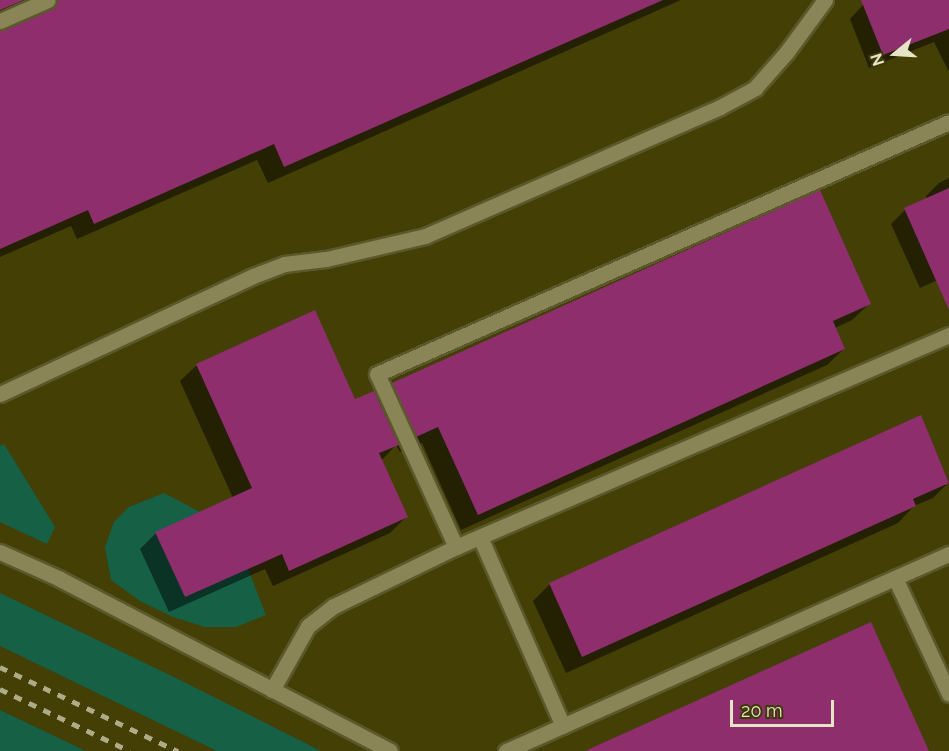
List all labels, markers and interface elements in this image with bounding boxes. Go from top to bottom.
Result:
north arrow [865,24,925,84]
text: N [866,51,888,68]
scale bar [733,688,836,726]
text: 20 m [741,700,783,721]

